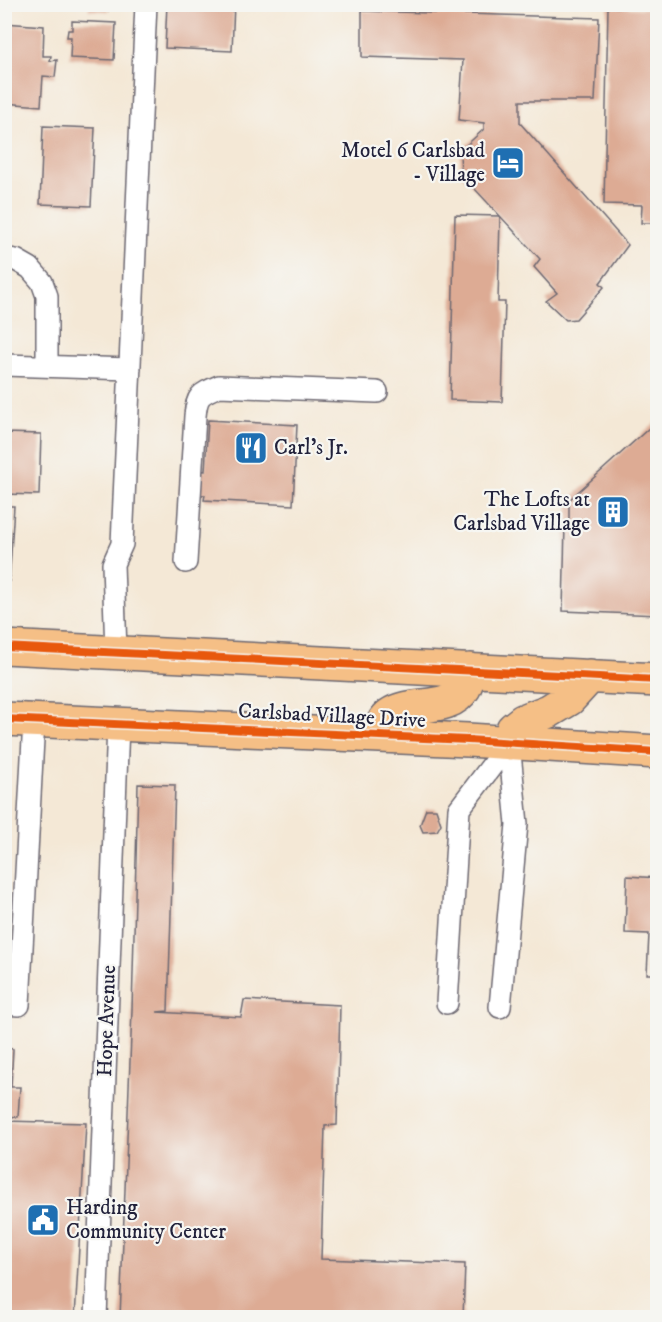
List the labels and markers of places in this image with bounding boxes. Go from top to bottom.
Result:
place label: Motel 6 Carlsbad - Village [341,138,486,188]
hotel icon: Motel 6 Carlsbad - Village [490,145,526,181]
restaurant icon: Carl's Jr. [233,430,269,466]
place label: Carl's Jr. [274,435,348,461]
place label: The Lofts at Carlsbad Village [453,487,590,537]
building icon: The Lofts at Carlsbad Village [595,494,631,530]
place label: Harding Community Center [66,1195,226,1245]
public building icon: Harding Community Center [25,1202,61,1238]

